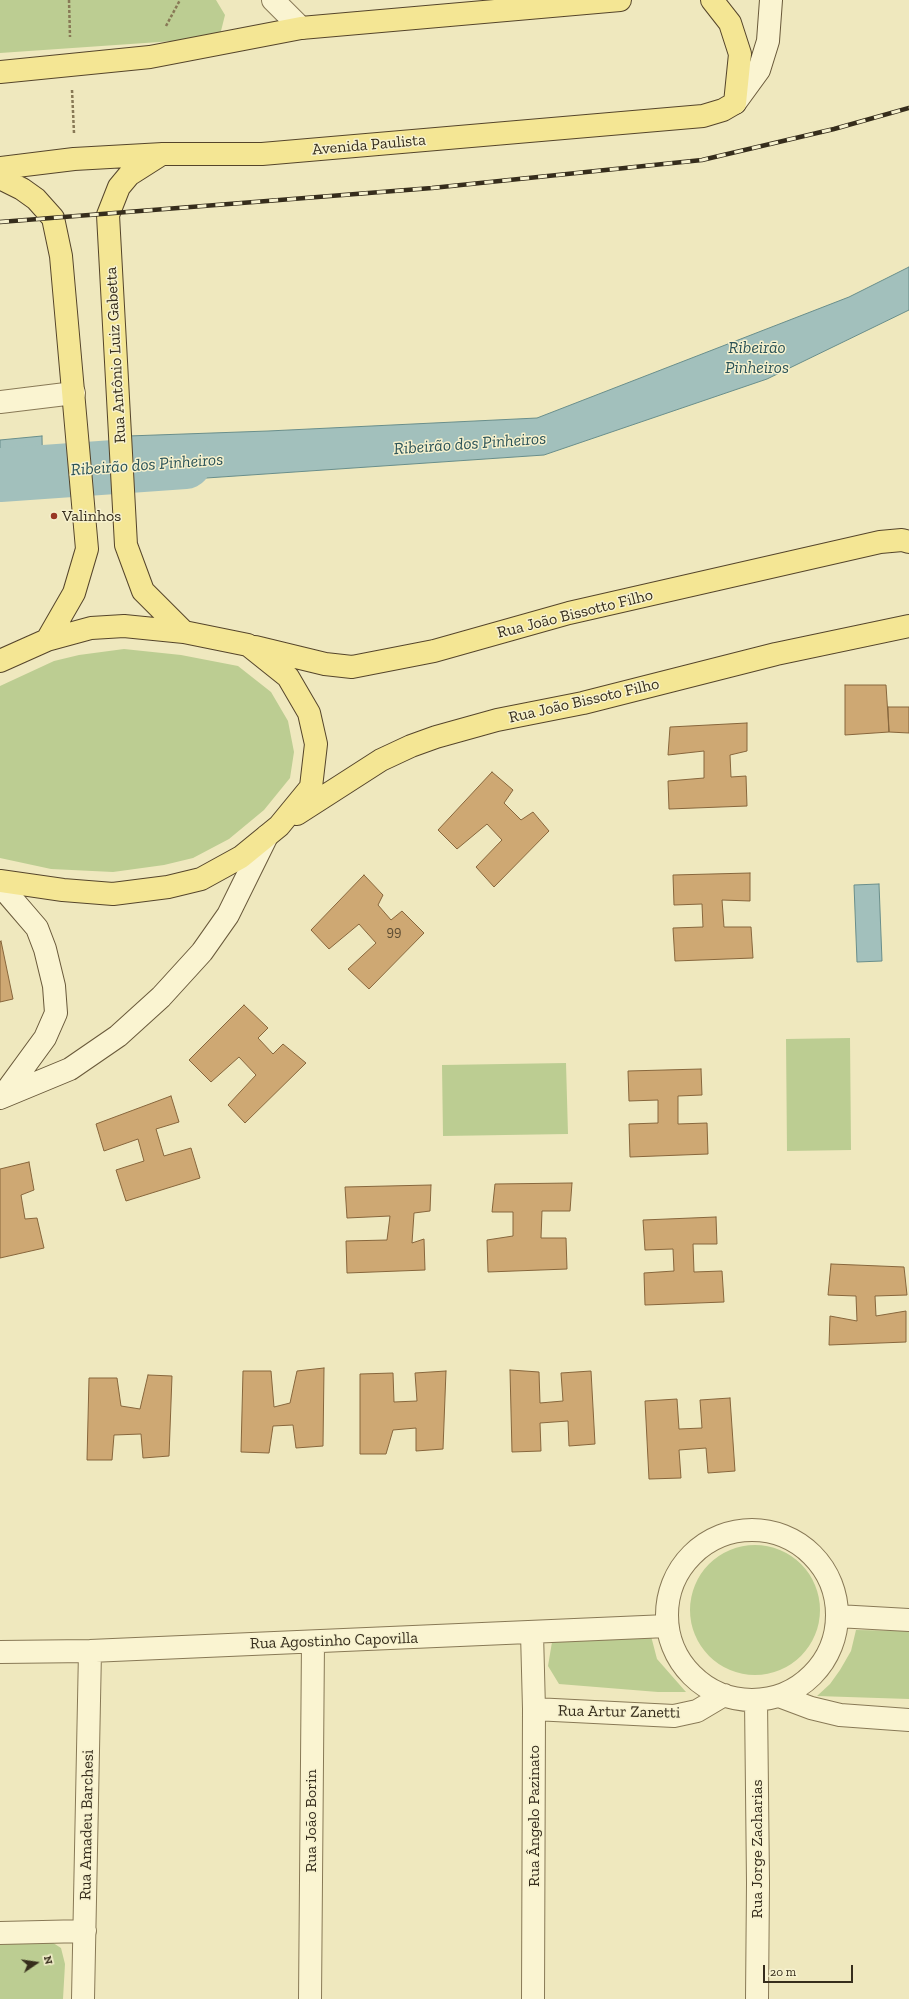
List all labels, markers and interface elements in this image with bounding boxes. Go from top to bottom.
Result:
street label: Avenida Paulista [311,130,427,160]
street label: Rua Antônio Luiz Gabetta [102,266,130,444]
water label: Ribeirão Pinheiros [725,338,789,378]
water label: Ribeirão dos Pinheiros [393,428,547,460]
water label: Ribeirão dos Pinheiros [70,449,224,481]
place label: Valinhos [62,506,121,526]
marker: Valinhos [49,511,59,521]
street label: Rua João Bissotto Filho [495,585,655,643]
street label: Rua João Bissoto Filho [507,674,661,728]
house number: 99 [387,924,401,940]
street label: Rua Agostinho Capovilla [250,1628,418,1654]
street label: Rua Artur Zanetti [558,1701,680,1723]
street label: Rua Ângelo Pazinato [524,1745,544,1887]
street label: Rua Amadeu Barchesi [76,1750,98,1900]
street label: Rua João Borin [301,1769,321,1873]
street label: Rua Jorge Zacharias [747,1780,767,1918]
north arrow [16,1943,56,1983]
text: N [41,1955,55,1966]
scale bar [765,1957,855,1983]
text: 20 m [770,1965,796,1979]

